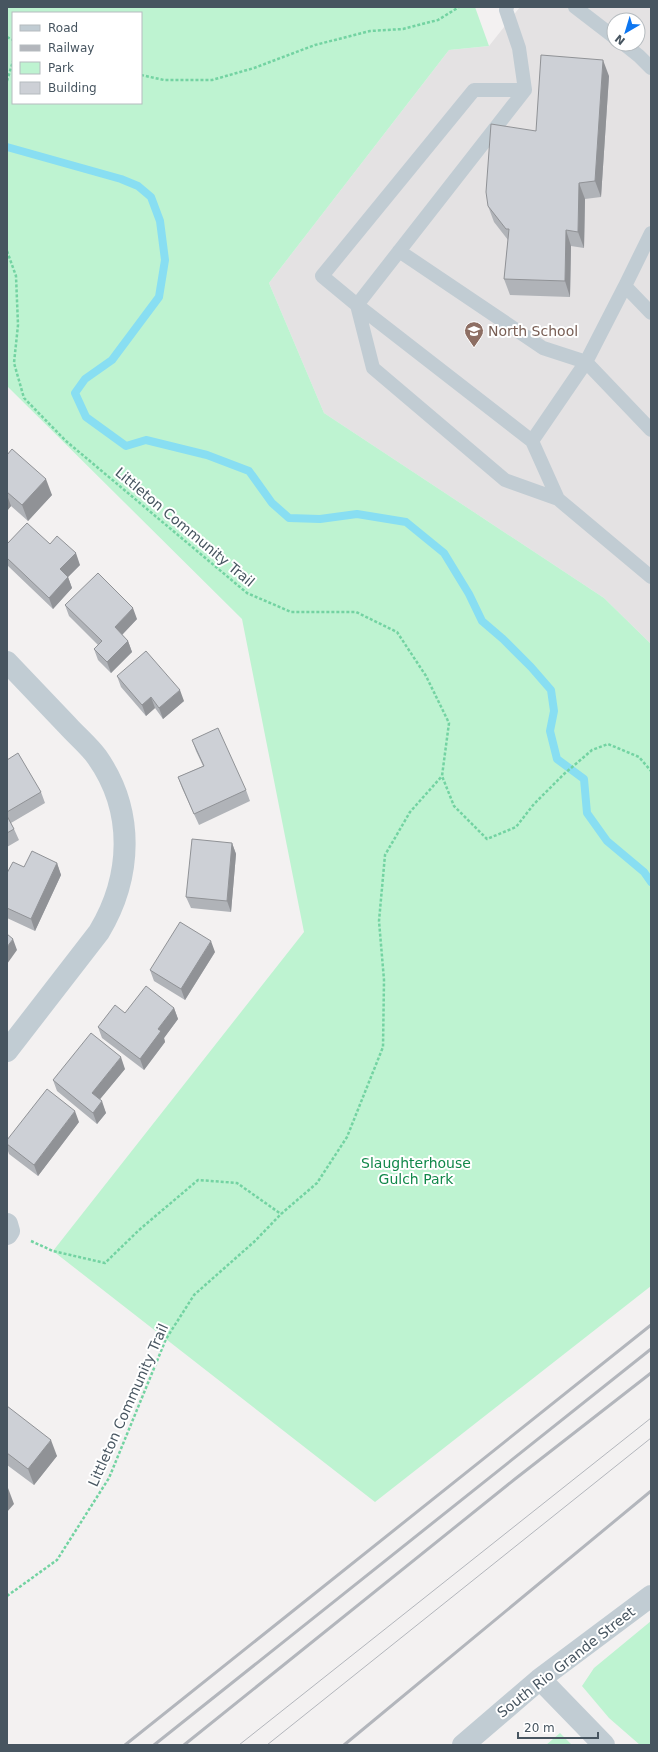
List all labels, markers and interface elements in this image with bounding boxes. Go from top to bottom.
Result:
legend [12,12,142,104]
north arrow [606,12,646,52]
text: Road [48,21,78,35]
text: N [613,32,628,47]
text: Railway [48,41,94,55]
text: Park [48,61,74,75]
text: Building [48,81,97,95]
school or university icon: North School [463,320,485,348]
place label: North School [488,323,578,339]
street label: Littleton Community Trail [112,464,258,590]
park label: Slaughterhouse Gulch Park [361,1155,471,1187]
street label: Littleton Community Trail [85,1321,171,1489]
street label: South Rio Grande Street [494,1603,638,1721]
scale bar [518,1714,598,1740]
text: 20 m [524,1721,555,1735]

